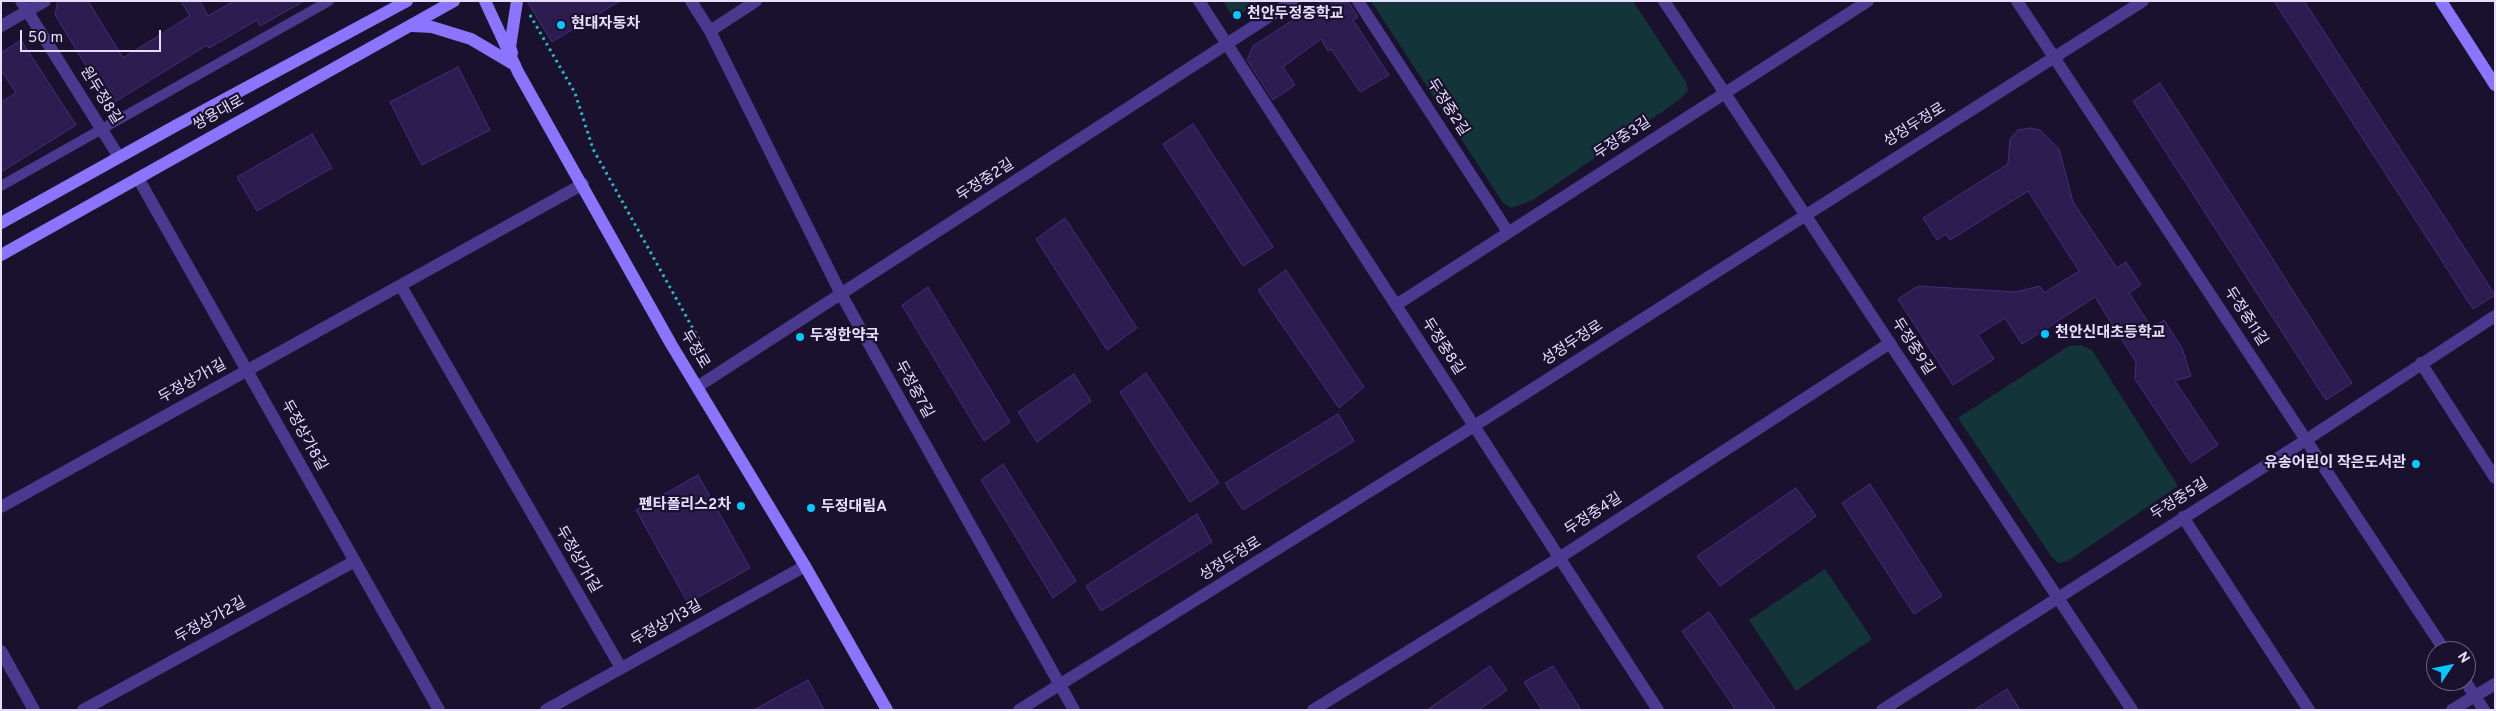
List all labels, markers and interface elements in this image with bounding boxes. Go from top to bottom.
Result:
place label: 천안두정중학교 [1247,6,1344,24]
marker: 천안두정중학교 [1231,9,1243,21]
place label: 현대자동차 [571,16,640,34]
marker: 현대자동차 [555,19,567,31]
scale bar [22,20,164,52]
text: 50 m [28,29,63,48]
street label: 원두정8길 [75,64,125,128]
street label: 두정중2길 [1422,76,1472,140]
street label: 쌍용대로 [190,93,248,135]
street label: 성정두정로 [1881,100,1949,152]
street label: 두정중3길 [1591,114,1655,164]
street label: 두정중2길 [954,156,1018,206]
street label: 두정중11길 [2219,284,2271,350]
street label: 두정중8길 [1417,315,1467,379]
street label: 두정중9길 [1887,315,1937,379]
street label: 성정두정로 [1539,318,1607,370]
place label: 천안신대초등학교 [2055,325,2165,343]
street label: 두정로 [676,328,712,372]
place label: 두정한약국 [810,328,879,346]
marker: 천안신대초등학교 [2039,328,2051,340]
marker: 두정한약국 [794,331,806,343]
street label: 두정상가1길 [156,356,230,408]
street label: 두정중7길 [890,358,936,422]
street label: 두정상가8길 [276,397,330,475]
place label: 유송어린이 작은도서관 [2264,455,2406,473]
marker: 유송어린이 작은도서관 [2410,458,2422,470]
street label: 두정중5길 [2148,475,2212,525]
street label: 두정중4길 [1562,490,1626,540]
place label: 펜타폴리스2차 [639,497,731,515]
place label: 두정대림A [821,499,887,517]
marker: 펜타폴리스2차 [735,500,747,512]
marker: 두정대림A [805,502,817,514]
street label: 두정상가1길 [551,523,603,597]
street label: 성정두정로 [1197,534,1265,586]
street label: 두정상가2길 [172,594,250,648]
street label: 두정상가3길 [629,597,705,651]
north arrow [2426,641,2476,691]
text: N [2453,649,2473,667]

